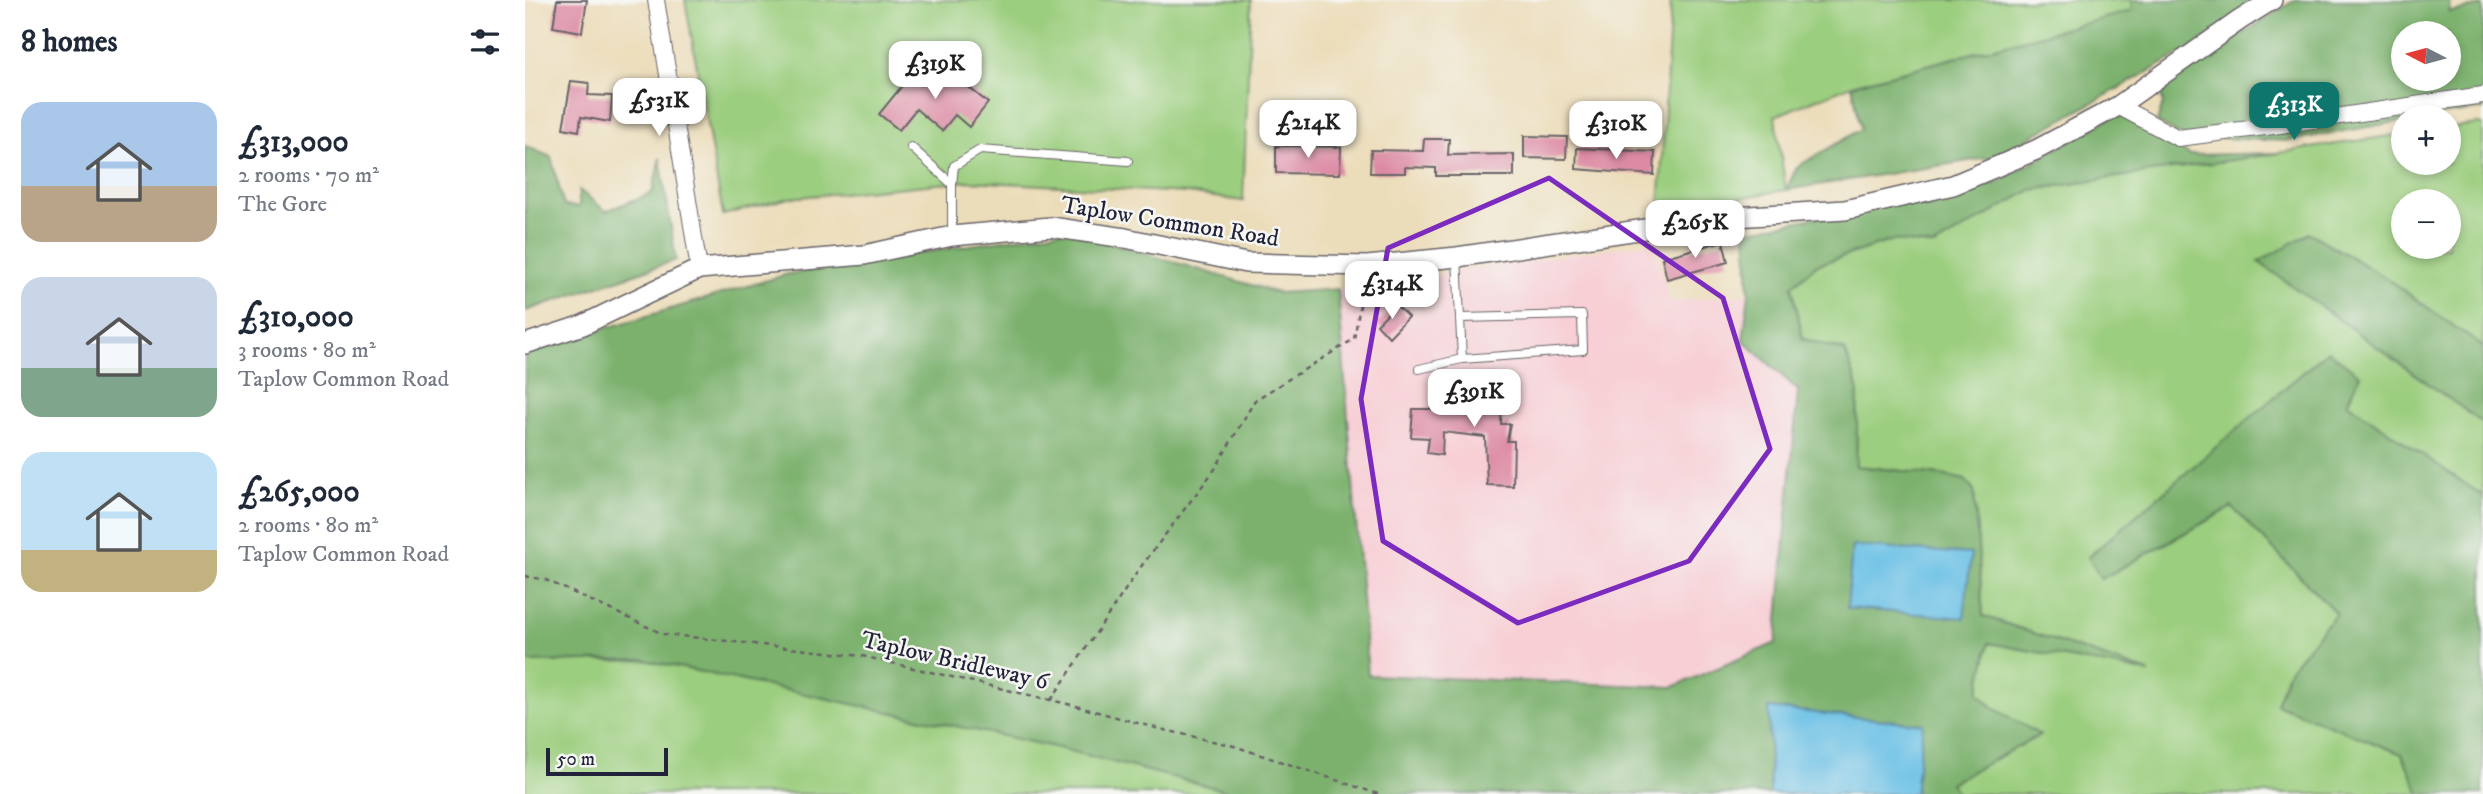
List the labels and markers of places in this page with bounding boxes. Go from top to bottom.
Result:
pin: £319K [886,42,984,101]
pin: £531K [610,78,708,138]
pin: £313K [2245,82,2343,142]
pin: £214K [1259,100,1357,160]
pin: £310K [1567,102,1665,161]
pin: £265K [1646,201,1744,260]
pin: £314K [1343,262,1441,321]
pin: £391K [1425,370,1523,429]

